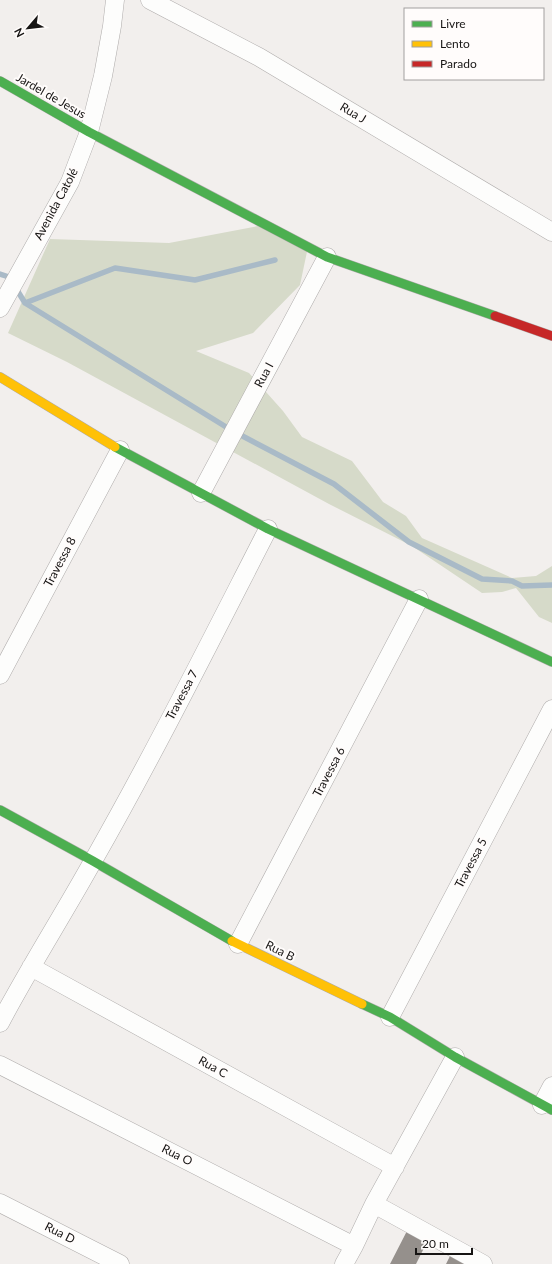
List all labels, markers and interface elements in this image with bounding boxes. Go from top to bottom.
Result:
north arrow [8,8,48,48]
legend [404,8,544,80]
text: Livre [440,16,466,31]
text: N [11,26,26,40]
text: Lento [440,36,470,51]
text: Parado [440,56,477,71]
street label: Jardel de Jesus [14,70,89,122]
street label: Rua J [338,99,369,126]
street label: Avenida Catolé [30,165,81,242]
street label: Rua I [251,360,276,390]
street label: Travessa 8 [40,534,79,589]
street label: Travessa 7 [162,667,201,722]
street label: Travessa 6 [309,744,348,799]
street label: Travessa 5 [451,835,490,890]
street label: Rua B [263,937,298,964]
street label: Rua C [196,1052,230,1081]
street label: Rua O [159,1140,196,1169]
street label: Rua D [43,1219,78,1247]
scale bar [416,1230,472,1256]
text: 20 m [422,1236,449,1251]

